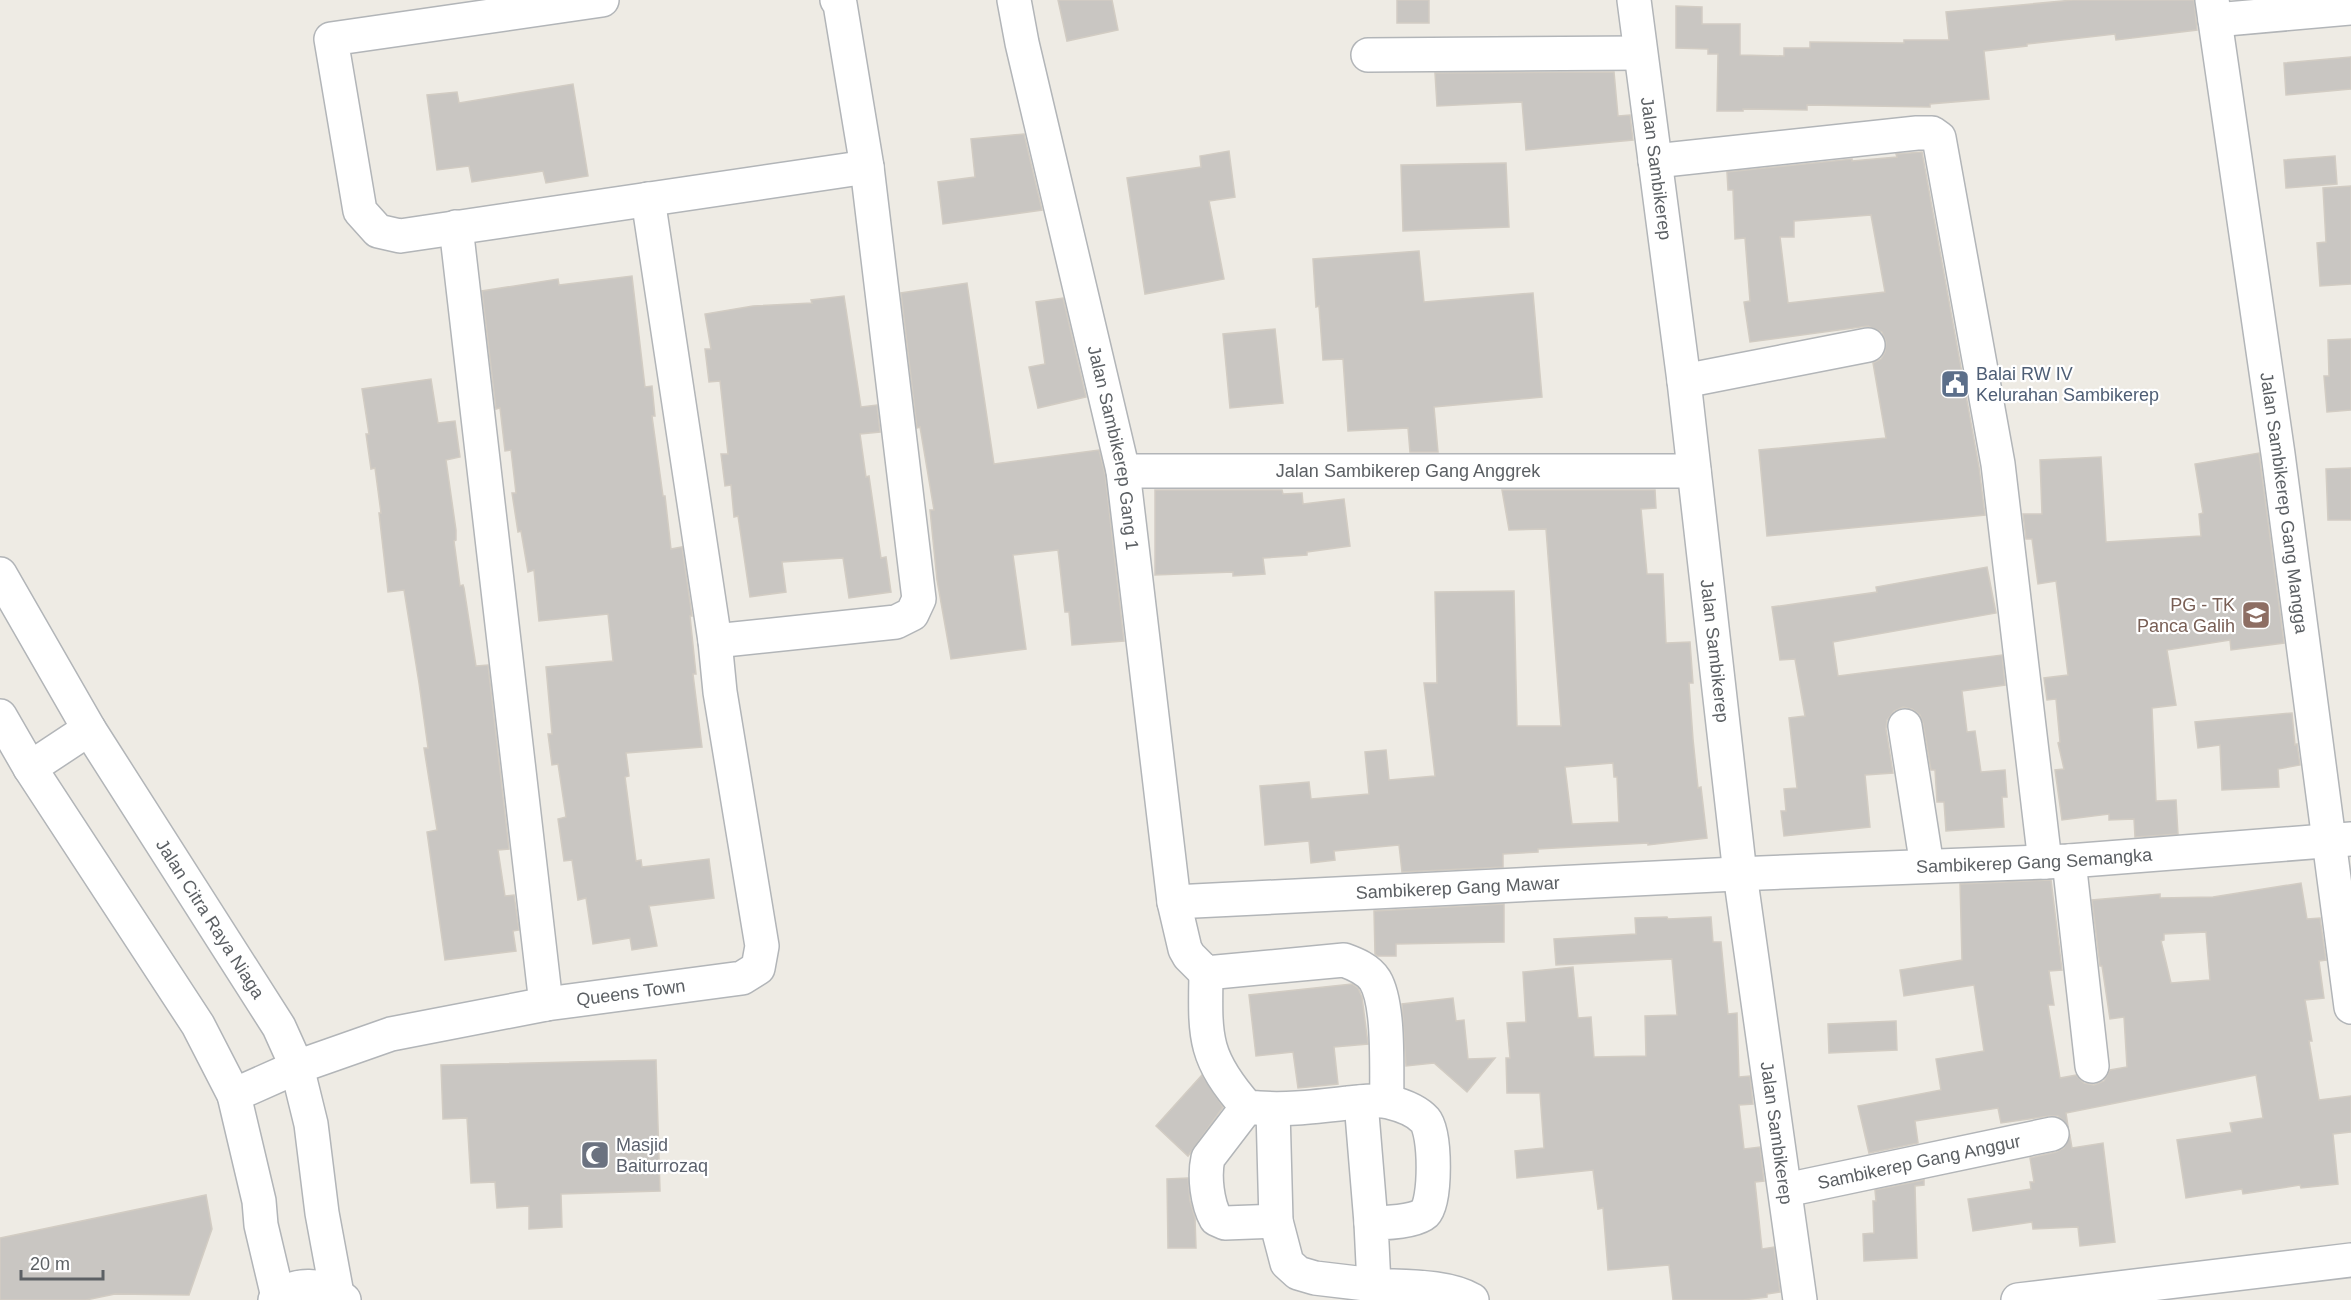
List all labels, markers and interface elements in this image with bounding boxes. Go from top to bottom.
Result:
street label: Jalan Sambikerep [1637,96,1675,241]
street label: Jalan Sambikerep Gang 1 [1084,344,1142,551]
place label: Balai RW IV Kelurahan Sambikerep [1976,364,2159,405]
public building icon: Balai RW IV Kelurahan Sambikerep [1939,368,1971,400]
street label: Jalan Sambikerep Gang Mangga [2256,371,2312,636]
street label: Jalan Sambikerep Gang Anggrek [1276,461,1541,481]
street label: Jalan Sambikerep [1697,578,1733,724]
place label: PG - TK Panca Galih [2137,595,2235,636]
school or university icon: PG - TK Panca Galih [2240,599,2272,631]
street label: Jalan Citra Raya Niaga [152,835,269,1003]
street label: Sambikerep Gang Semangka [1916,844,2154,877]
street label: Sambikerep Gang Mawar [1355,873,1560,903]
street label: Queens Town [575,976,687,1010]
street label: Jalan Sambikerep [1757,1060,1796,1206]
street label: Sambikerep Gang Anggur [1816,1131,2023,1193]
place label: Masjid Baiturrozaq [616,1135,708,1176]
mosque icon: Masjid Baiturrozaq [579,1139,611,1171]
scale bar [21,1243,104,1281]
text: 20 m [30,1254,70,1274]

